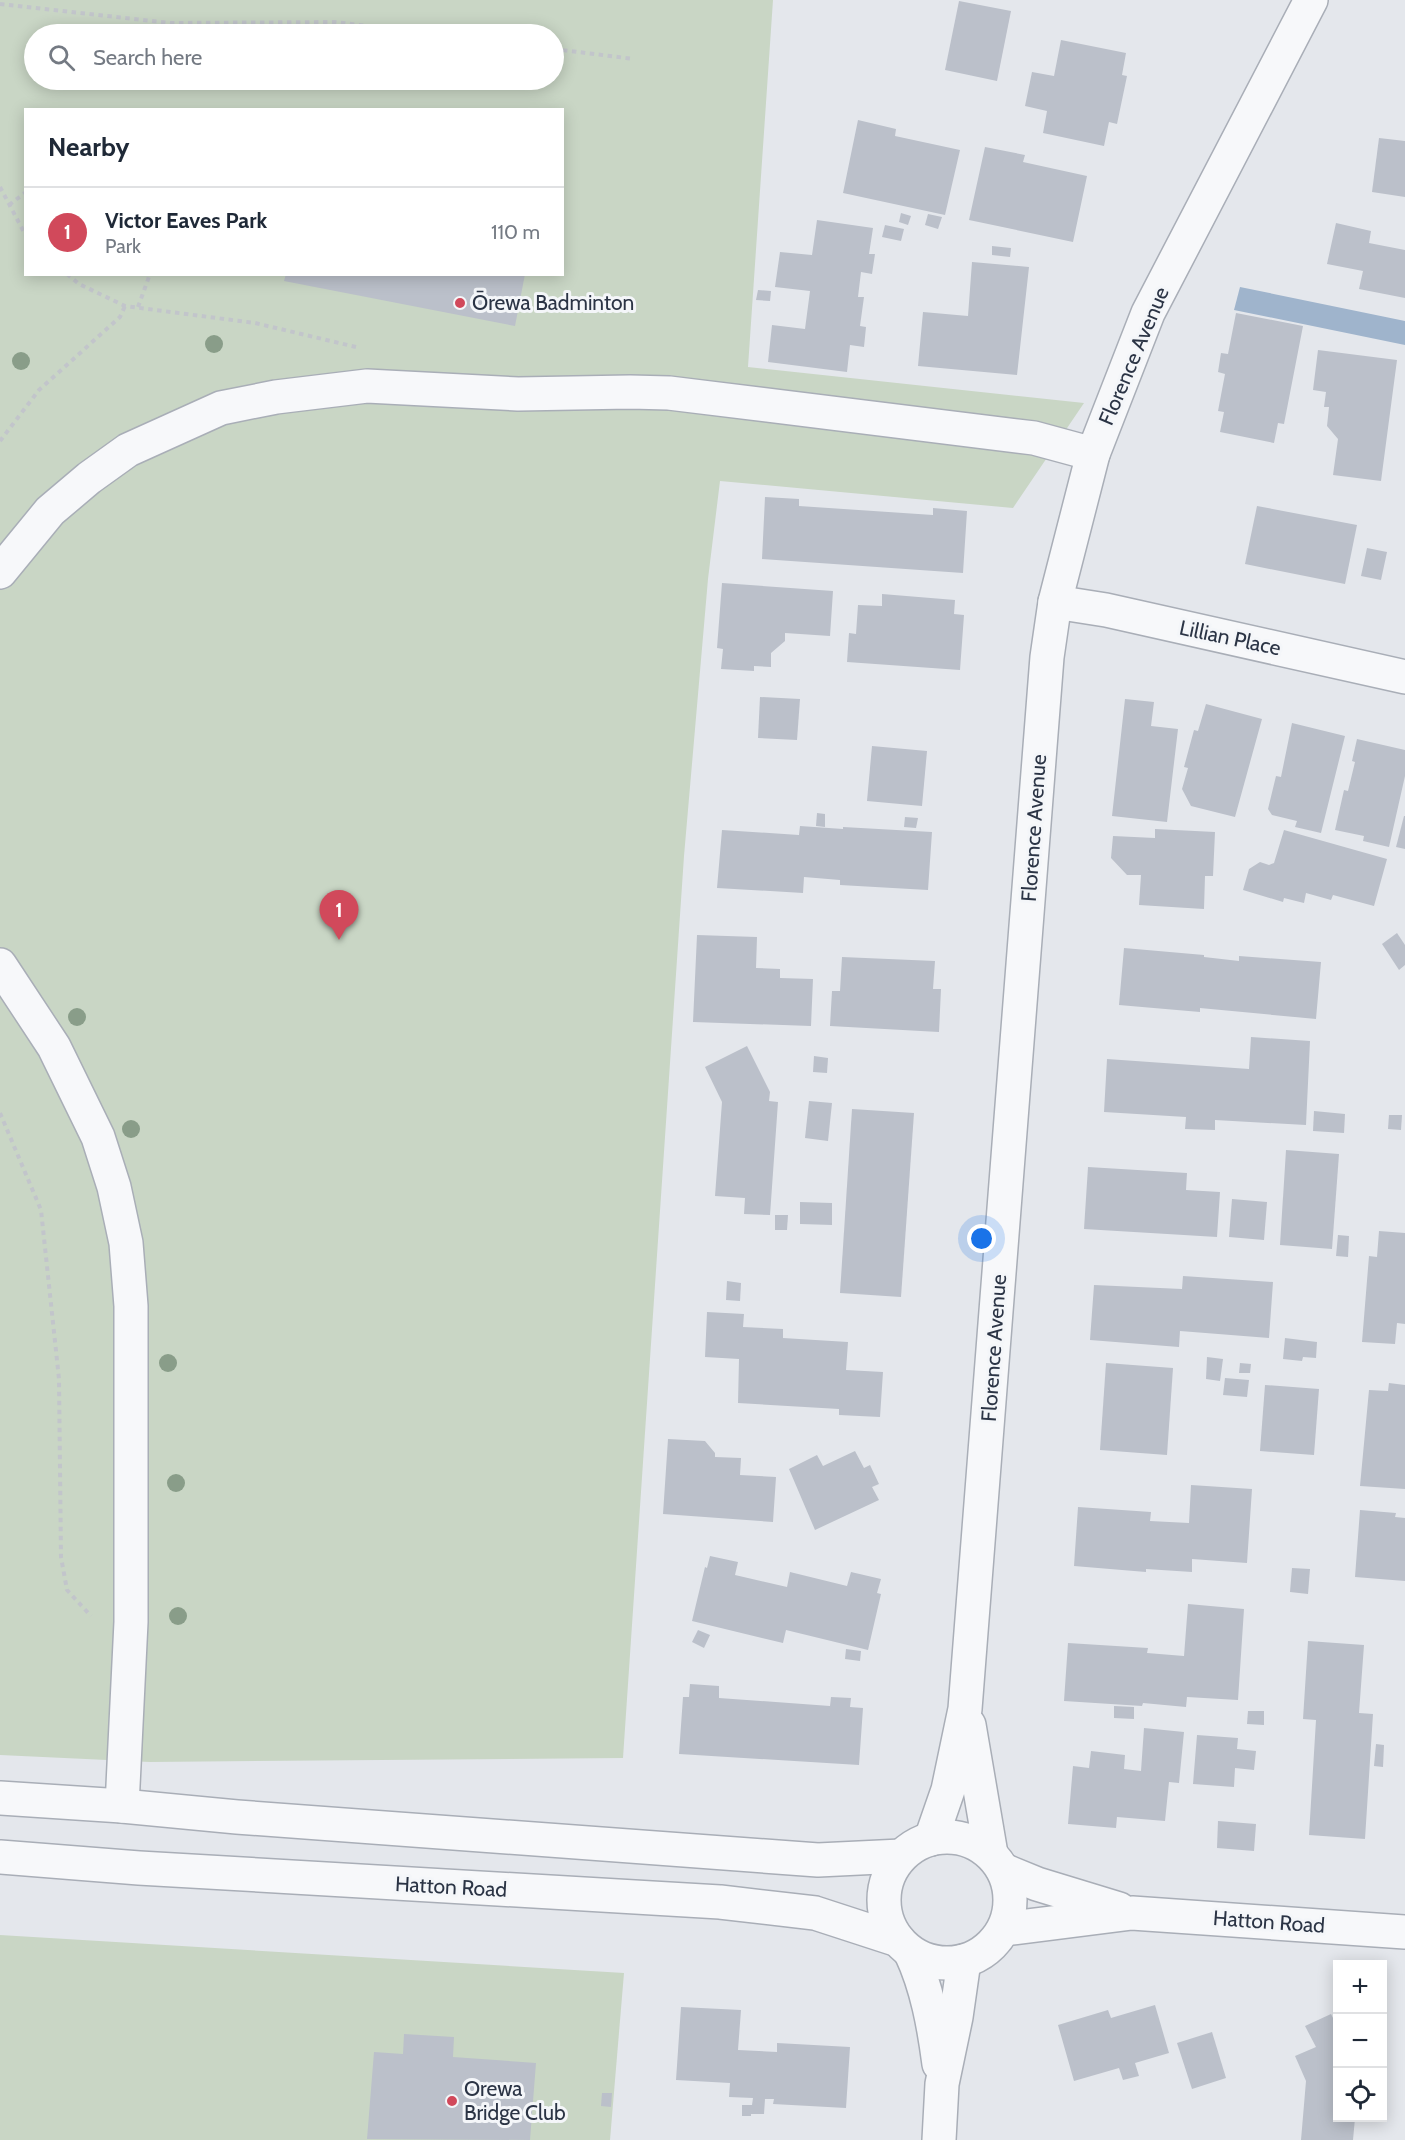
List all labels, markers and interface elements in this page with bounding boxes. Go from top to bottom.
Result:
search box [24,24,564,90]
icon: search [45,41,78,74]
text: Search here [93,44,202,71]
text: Nearby [48,131,129,163]
text: Victor Eaves Park [105,207,267,234]
text: 1 [64,220,71,244]
text: 110 m [491,220,540,244]
text: Park [105,234,141,258]
street label: Florence Avenue [1093,283,1174,429]
place label: Ōrewa Badminton [472,290,634,315]
marker: Ōrewa Badminton [453,296,467,310]
street label: Lillian Place [1177,615,1283,660]
street label: Florence Avenue [1016,753,1051,903]
pin: 1 [320,890,358,940]
your location [967,1224,996,1253]
street label: Florence Avenue [976,1273,1011,1423]
street label: Hatton Road [394,1871,508,1902]
street label: Hatton Road [1212,1905,1326,1938]
map controls [1333,1960,1387,2122]
button: + [1333,1960,1387,2014]
button: − [1333,2014,1387,2068]
button: locate [1333,2068,1387,2122]
place label: Orewa Bridge Club [464,2076,566,2125]
marker: Orewa Bridge Club [445,2094,459,2108]

